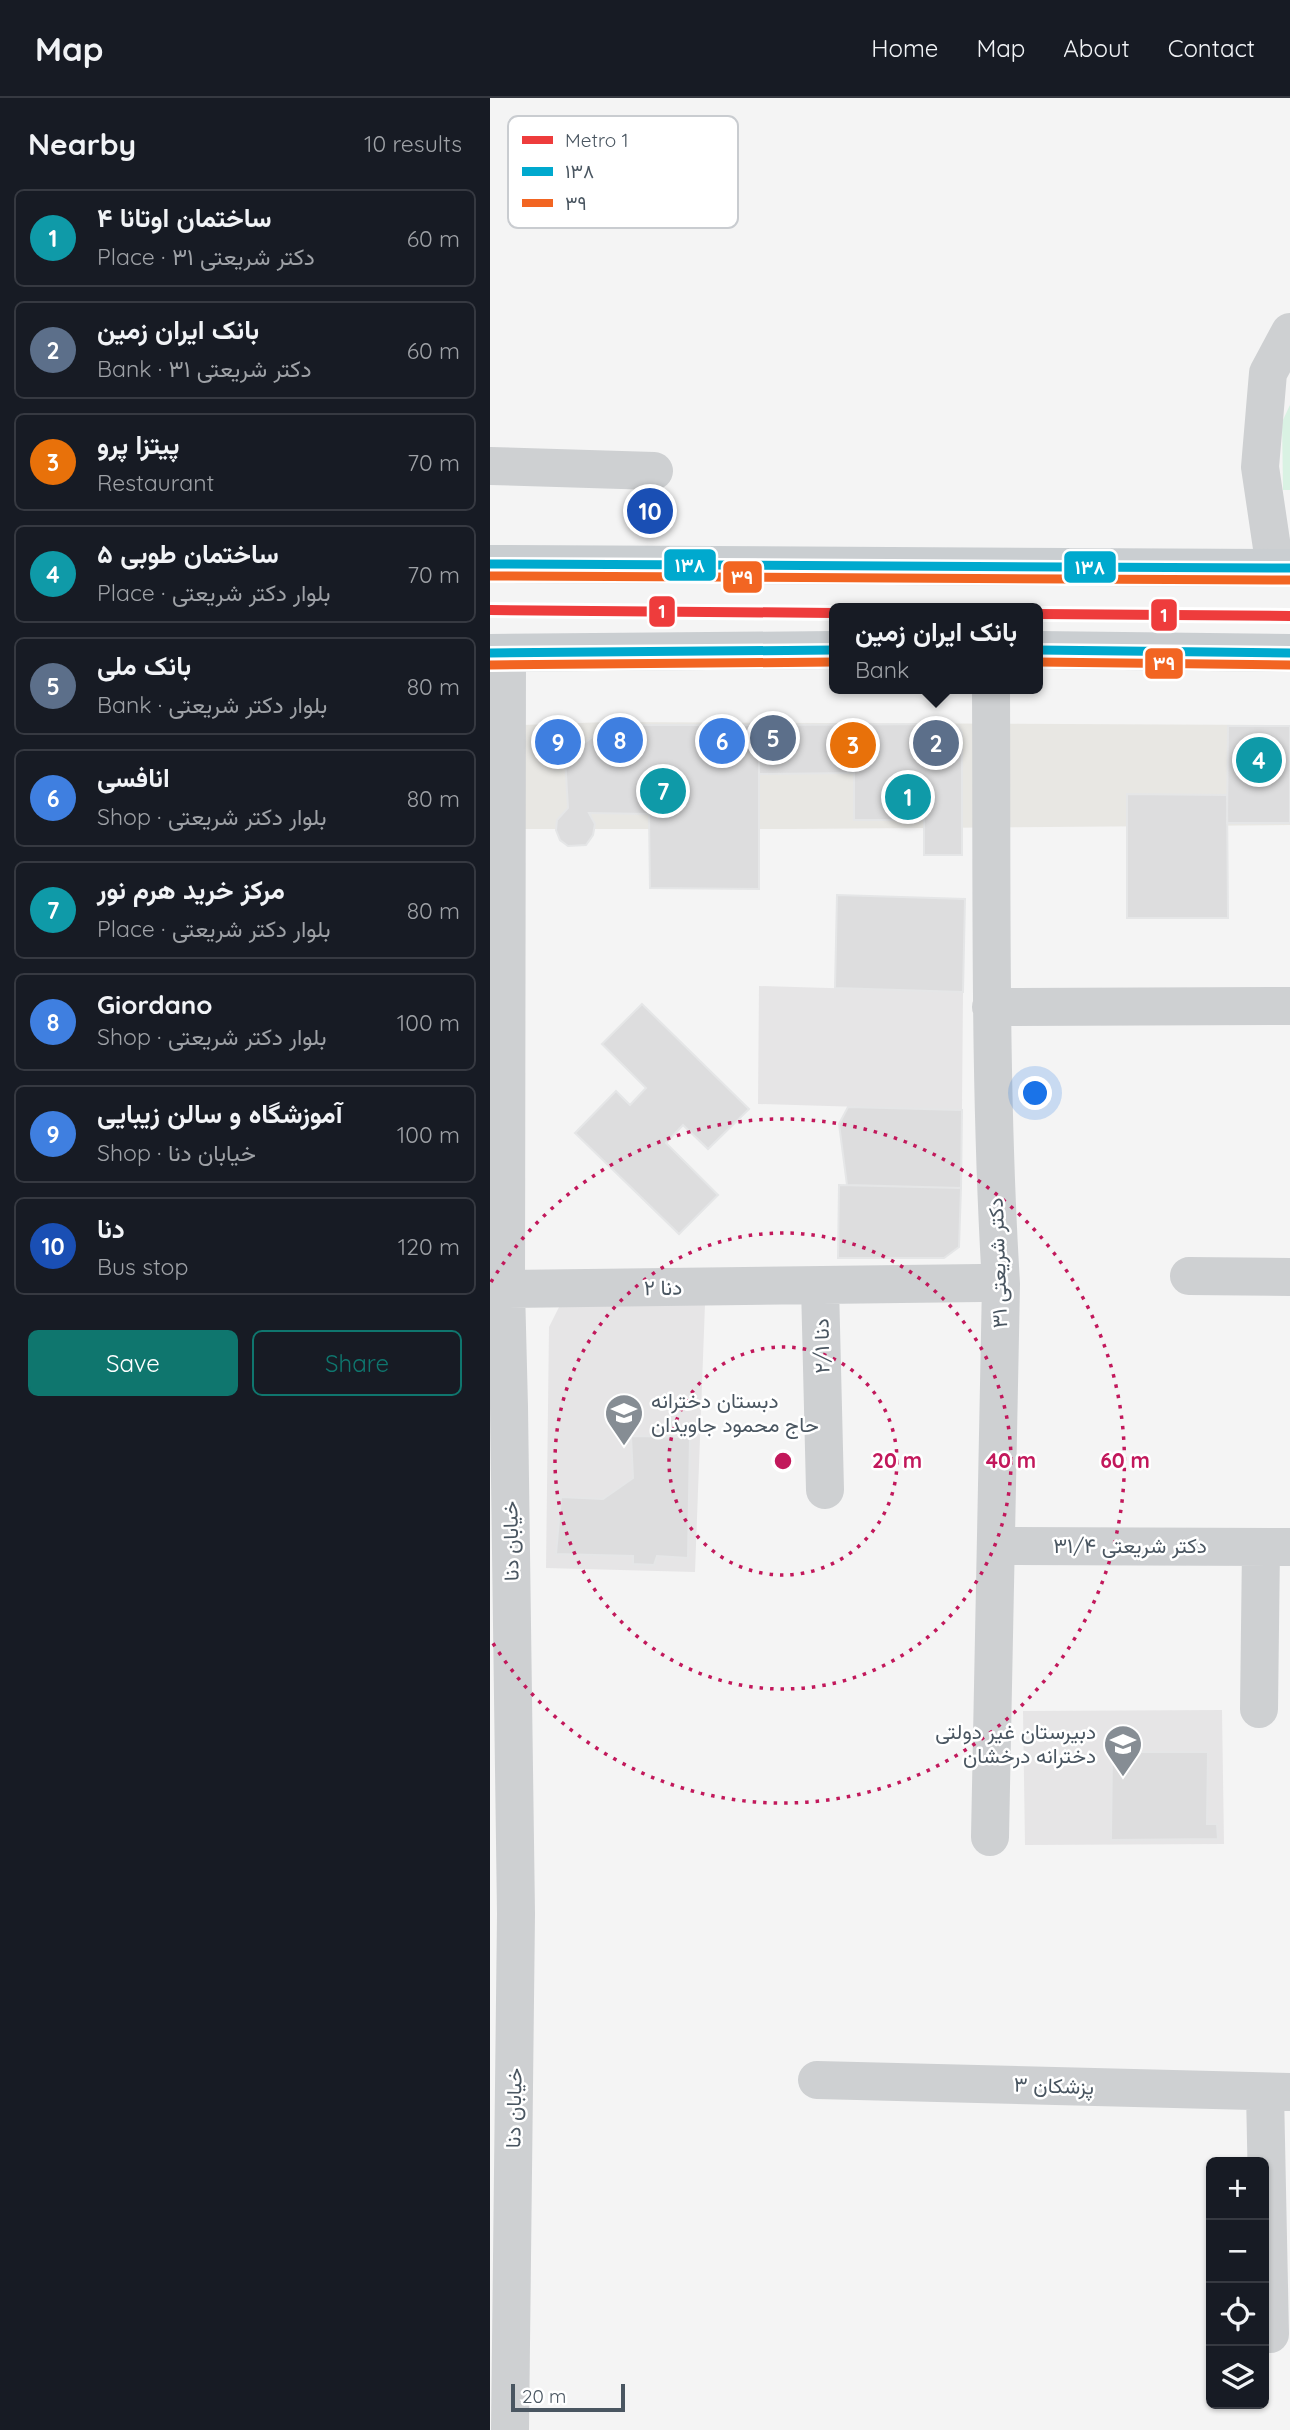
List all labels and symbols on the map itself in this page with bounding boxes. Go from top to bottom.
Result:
legend [508,116,738,228]
text: Metro 1 [565,128,628,152]
text: ۱۳۸ [565,159,594,183]
text: ۳۹ [565,191,587,215]
pin: 10 [627,485,673,537]
line badge: ۱۳۸ [663,548,717,582]
line badge: ۱۳۸ [1063,550,1117,584]
text: ۱۳۸ [675,553,706,577]
text: ۱۳۸ [1075,555,1106,579]
line badge: ۳۹ [722,560,763,594]
text: ۳۹ [731,565,753,589]
line badge: 1 [648,595,676,628]
line badge: 1 [1150,598,1178,632]
text: 1 [658,599,666,623]
text: 1 [1160,603,1168,627]
line badge: ۳۹ [1144,647,1184,680]
text: ۳۹ [1153,651,1175,675]
pin: 5 [750,712,796,764]
pin: 8 [597,714,643,766]
pin: 6 [699,715,745,767]
pin: 9 [535,716,581,768]
pin: 2 [913,717,959,769]
pin: 3 [830,719,876,771]
pin: 4 [1236,734,1282,786]
pin: 7 [640,765,686,817]
pin: 1 [885,771,931,823]
your location [1018,1076,1052,1110]
street label: ۳۱ دکتر شریعتی [982,1197,1013,1329]
street label: ۲ دنا [644,1274,682,1300]
street label: ۲/۱ دنا [808,1318,834,1374]
place label: دبستان دخترانه حاج محمود جاویدان [651,1387,819,1439]
school or university icon: دبستان دخترانه حاج محمود جاویدان [603,1392,645,1447]
text: 20 m [872,1447,922,1473]
text: 40 m [986,1447,1036,1473]
text: 60 m [1100,1447,1150,1473]
centre of rings [771,1449,795,1473]
street label: خیابان دنا [496,1501,524,1581]
street label: ۳۱/۴ دکتر شریعتی [1053,1532,1207,1559]
place label: دبیرستان غیر دولتی دخترانه درخشان [935,1718,1096,1769]
school or university icon: دبیرستان غیر دولتی دخترانه درخشان [1102,1723,1144,1778]
street label: خیابان دنا [499,2068,527,2148]
street label: ۳ پزشکان [1013,2071,1095,2101]
scale bar [511,2381,625,2413]

